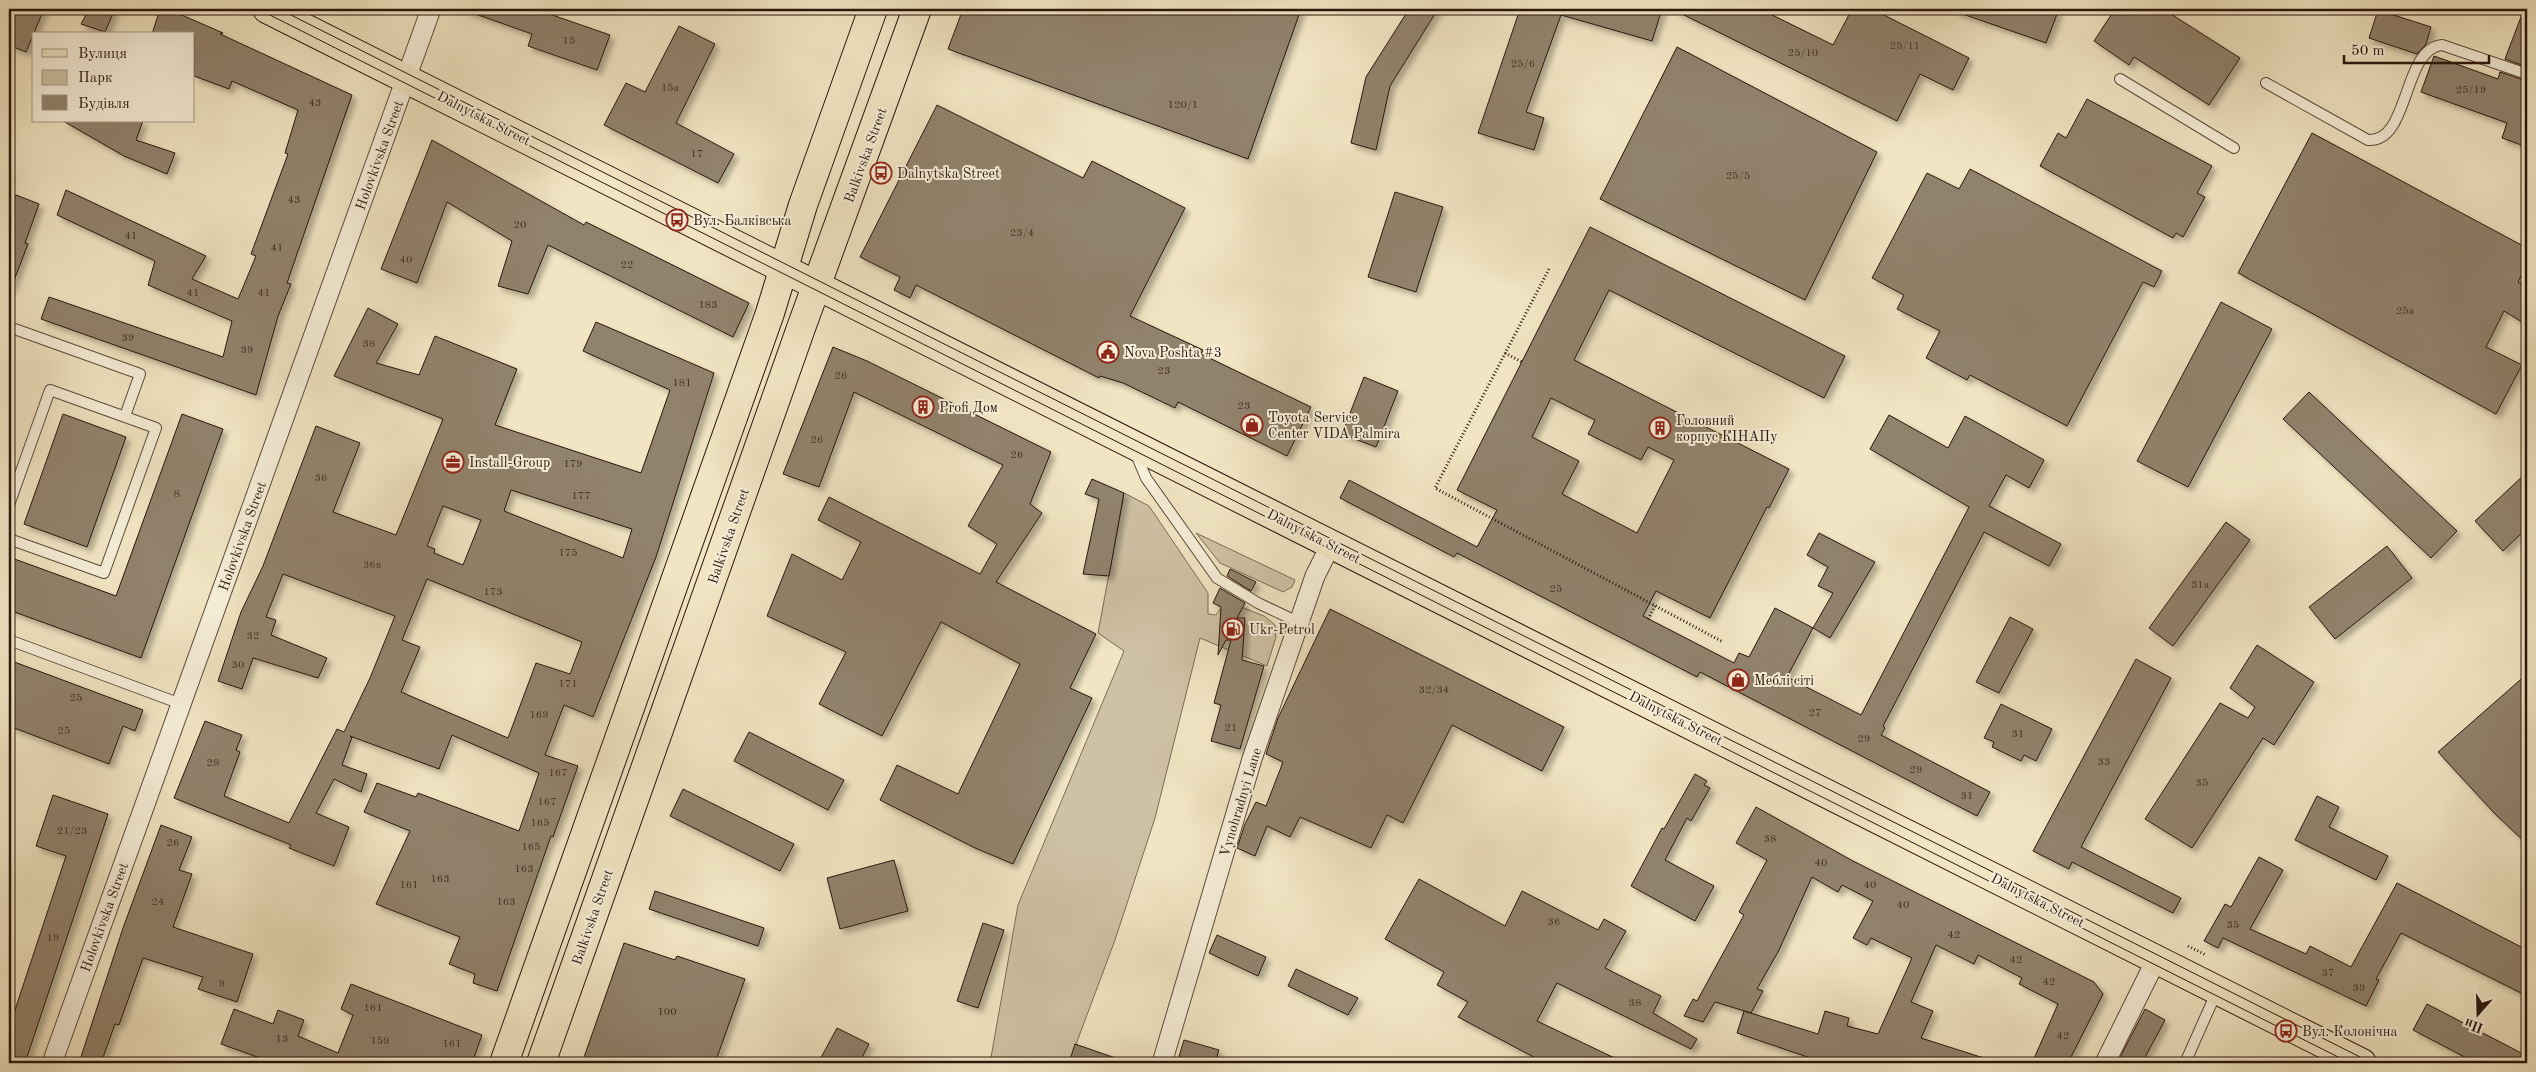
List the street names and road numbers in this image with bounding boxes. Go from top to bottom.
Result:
street label: Dalnytska Street [435,89,533,149]
street label: Holovkivska Street [354,99,406,212]
street label: Balkivska Street [842,106,890,205]
street label: Holovkivska Street [217,480,269,593]
street label: Balkivska Street [706,487,752,586]
street label: Dalnytska Street [1265,507,1363,567]
street label: Dalnytska Street [1627,689,1725,749]
street label: Vynohradnyi Lane [1218,746,1264,859]
street label: Holovkivska Street [79,861,131,974]
street label: Balkivska Street [570,868,616,967]
street label: Dalnytska Street [1989,871,2087,931]

